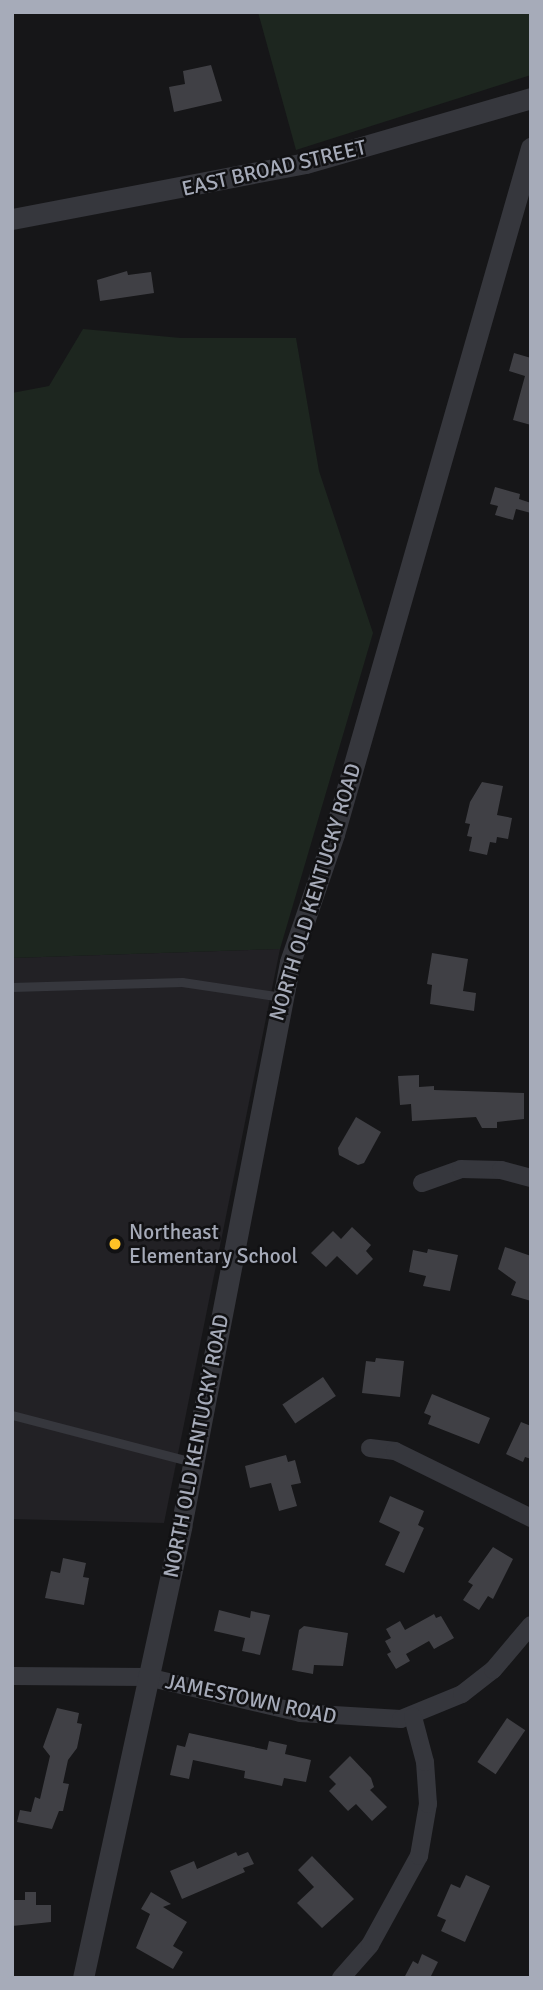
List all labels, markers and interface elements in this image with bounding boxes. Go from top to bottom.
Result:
street label: EAST BROAD STREET [179,135,369,201]
street label: NORTH OLD KENTUCKY ROAD [264,760,366,1024]
place label: Northeast Elementary School [129,1219,298,1269]
marker: Northeast Elementary School [107,1236,123,1252]
street label: NORTH OLD KENTUCKY ROAD [158,1312,234,1580]
street label: JAMESTOWN ROAD [163,1669,339,1729]

